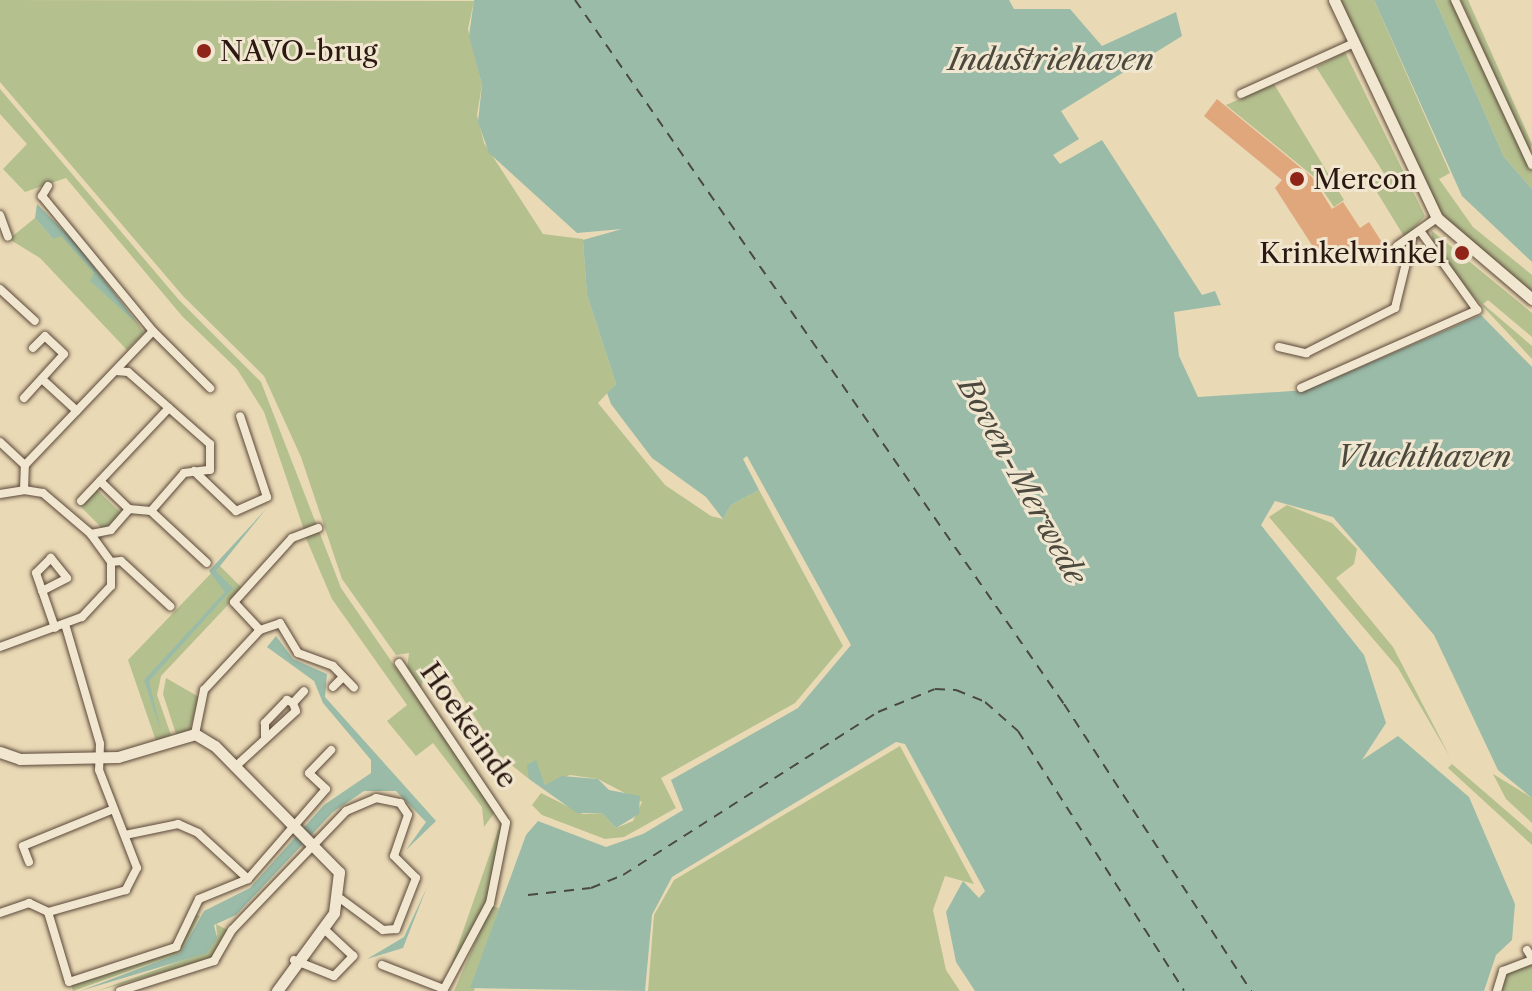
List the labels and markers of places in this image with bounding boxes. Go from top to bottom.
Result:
place label: NAVO-brug [220,34,378,68]
marker: NAVO-brug [195,42,213,60]
place label: Mercon [1313,162,1417,196]
marker: Mercon [1288,170,1306,188]
place label: Krinkelwinkel [1259,236,1446,270]
marker: Krinkelwinkel [1453,244,1471,262]

